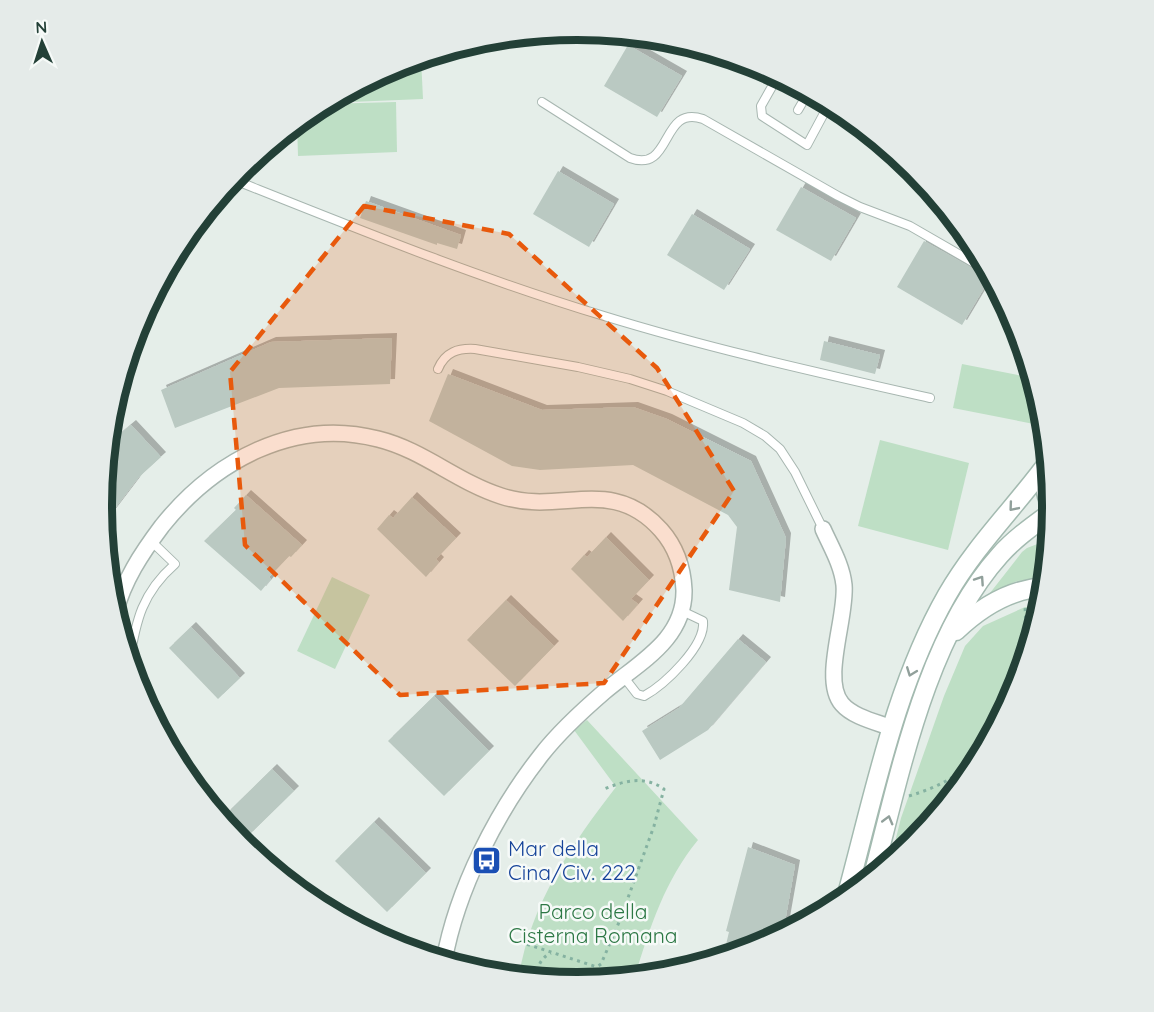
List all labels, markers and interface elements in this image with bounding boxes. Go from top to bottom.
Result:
north arrow [12,12,72,72]
text: N [35,17,48,37]
one-way arrow [1009,500,1020,511]
one-way arrow [973,576,984,587]
one-way arrow [905,666,918,677]
one-way arrow [881,815,893,825]
place label: Mar della Cina/Civ. 222 [508,835,636,885]
bus stop icon: Mar della Cina/Civ. 222 [471,844,503,876]
park label: Parco della Cisterna Romana [508,898,678,948]

